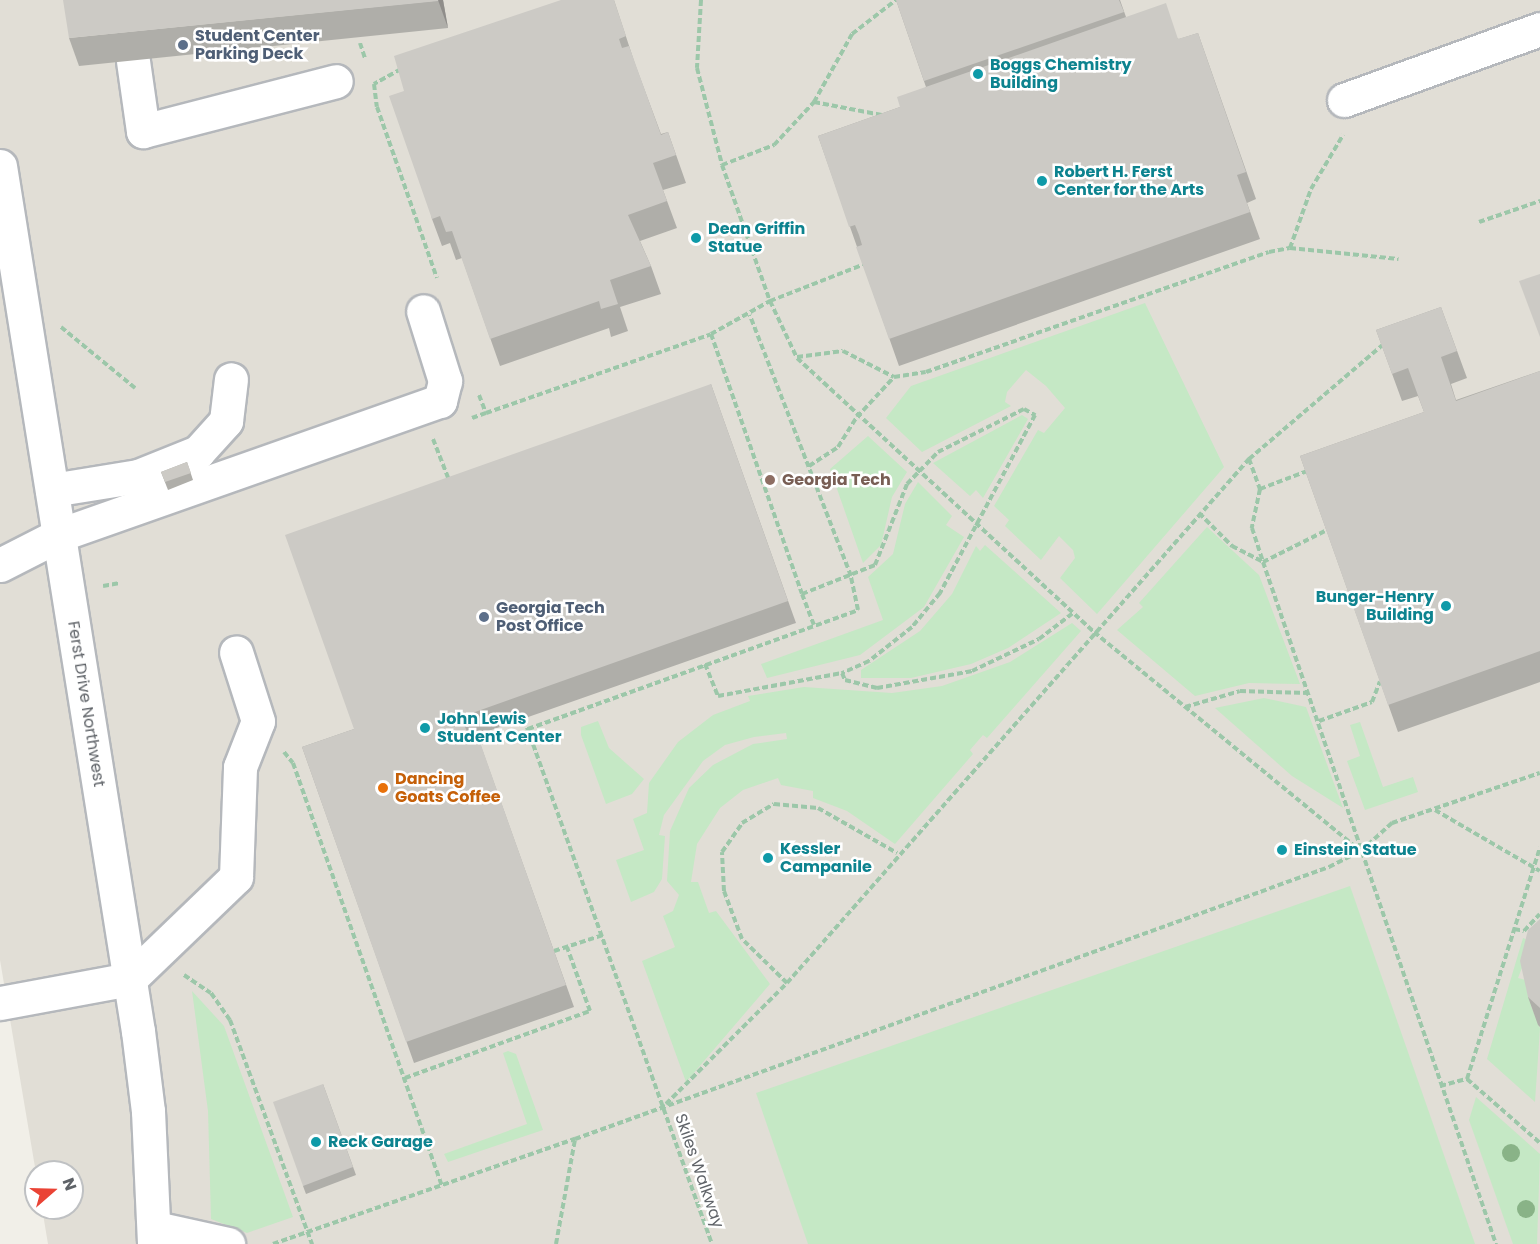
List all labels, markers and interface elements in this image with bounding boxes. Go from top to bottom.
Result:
place label: Student Center Parking Deck [195,26,320,64]
marker: Student Center Parking Deck [176,38,190,52]
place label: Boggs Chemistry Building [990,55,1132,93]
marker: Boggs Chemistry Building [971,67,985,81]
place label: Robert H. Ferst Center for the Arts [1054,162,1204,200]
marker: Robert H. Ferst Center for the Arts [1035,174,1049,188]
place label: Dean Griffin Statue [708,219,805,257]
marker: Dean Griffin Statue [689,231,703,245]
place label: Georgia Tech [782,470,891,490]
marker: Georgia Tech [763,473,777,487]
place label: Bunger-Henry Building [1316,587,1434,625]
place label: Georgia Tech Post Office [496,598,605,636]
marker: Bunger-Henry Building [1439,599,1453,613]
marker: Georgia Tech Post Office [477,610,491,624]
street label: Ferst Drive Northwest [63,620,109,788]
place label: John Lewis Student Center [437,709,562,747]
marker: John Lewis Student Center [418,721,432,735]
place label: Dancing Goats Coffee [395,769,501,807]
marker: Dancing Goats Coffee [376,781,390,795]
place label: Kessler Campanile [780,839,872,877]
place label: Einstein Statue [1294,840,1417,860]
marker: Einstein Statue [1275,843,1289,857]
marker: Kessler Campanile [761,851,775,865]
street label: Skiles Walkway [670,1111,728,1231]
place label: Reck Garage [328,1132,433,1152]
marker: Reck Garage [309,1135,323,1149]
north arrow [24,1160,84,1220]
text: N [57,1175,82,1194]

